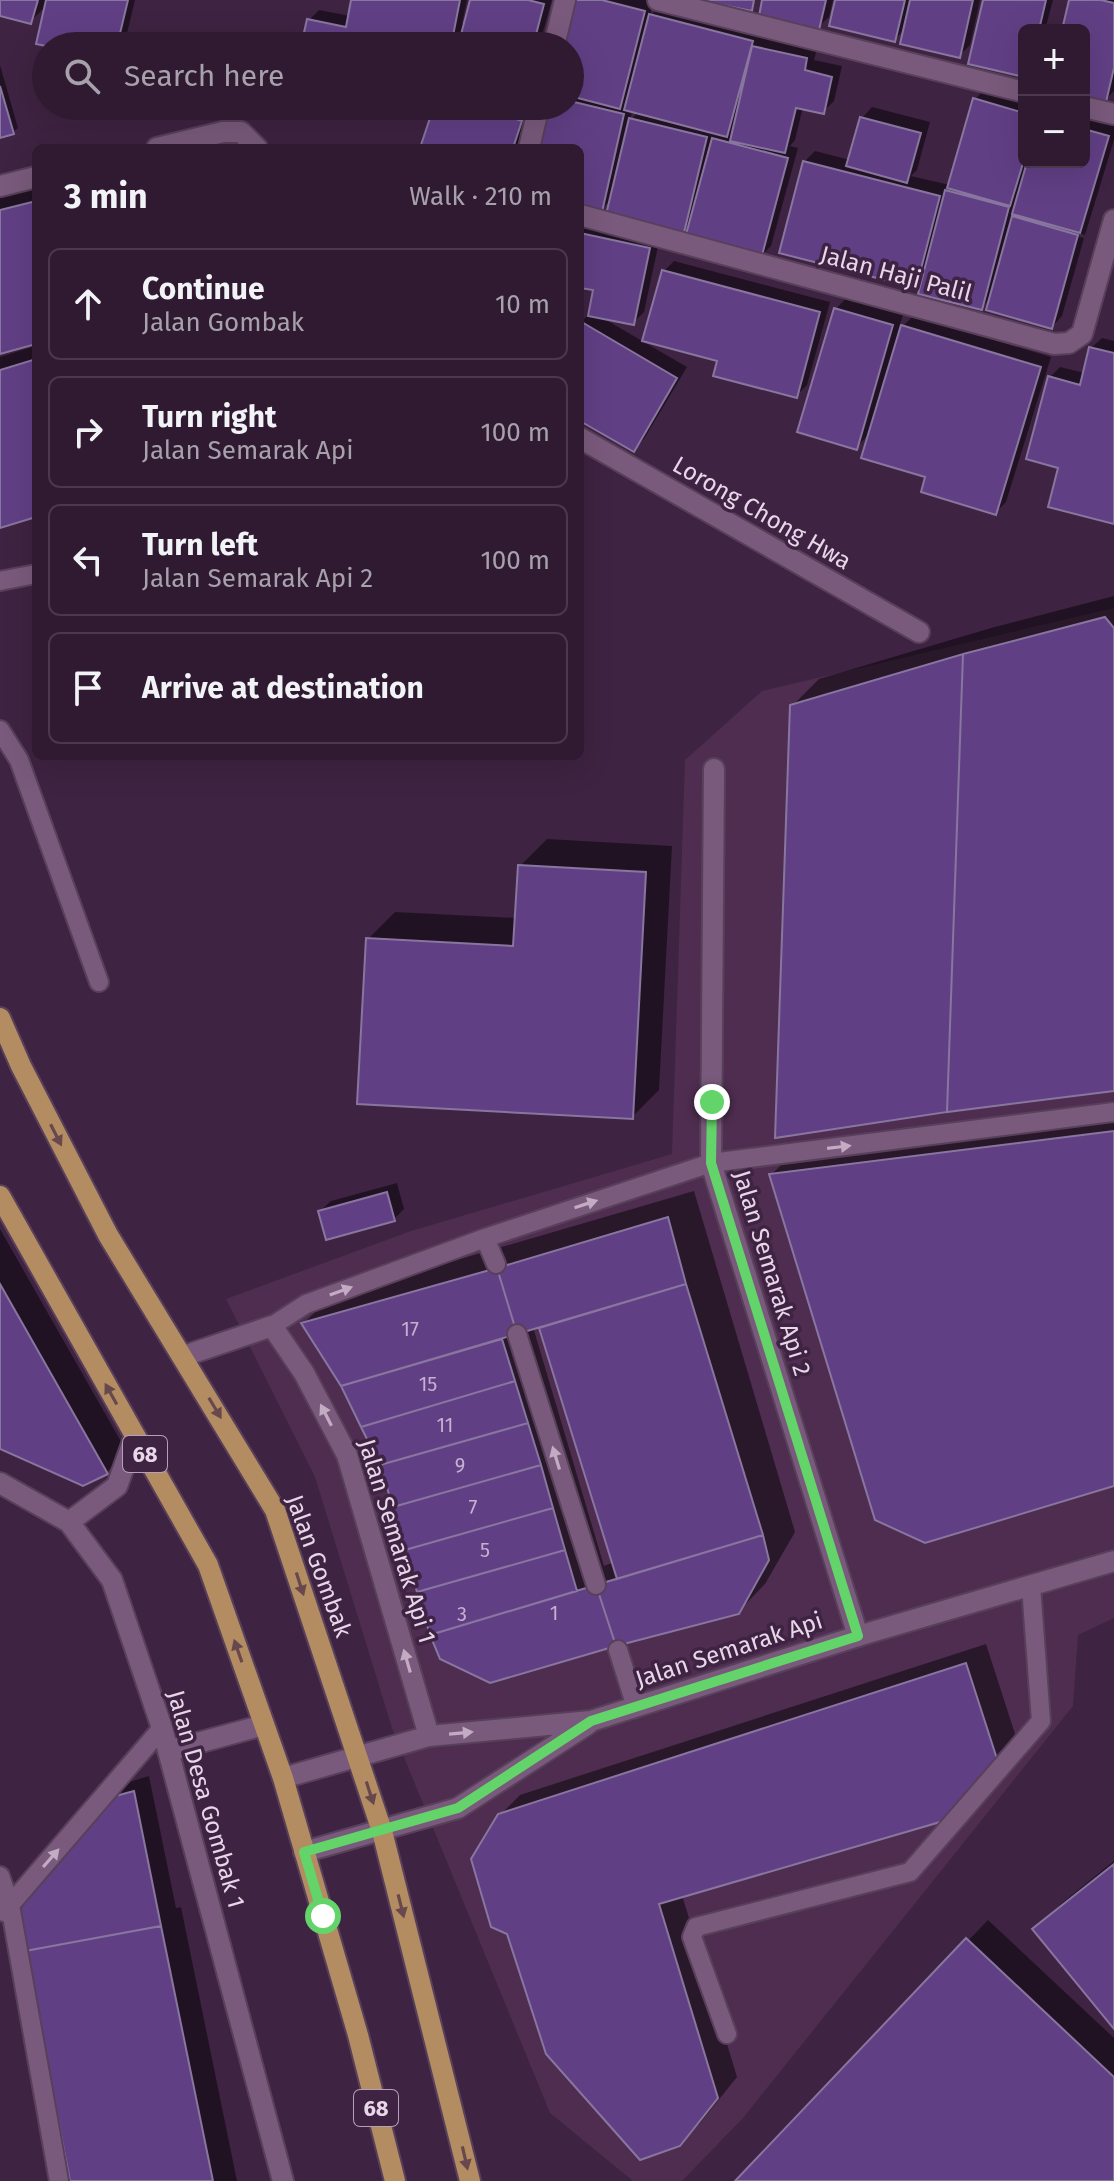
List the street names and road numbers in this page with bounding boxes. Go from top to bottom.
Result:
street label: Jalan Haji Palil [817,240,975,308]
street label: Lorong Chong Hwa [668,451,856,575]
street label: Jalan Semarak Api 2 [727,1167,817,1379]
road number: 68 [123,1436,167,1472]
street label: Jalan Semarak Api 1 [353,1436,441,1646]
street label: Jalan Gombak [280,1491,358,1642]
street label: Jalan Semarak Api [632,1607,826,1693]
street label: Jalan Desa Gombak 1 [161,1687,251,1911]
road number: 68 [354,2090,398,2126]

